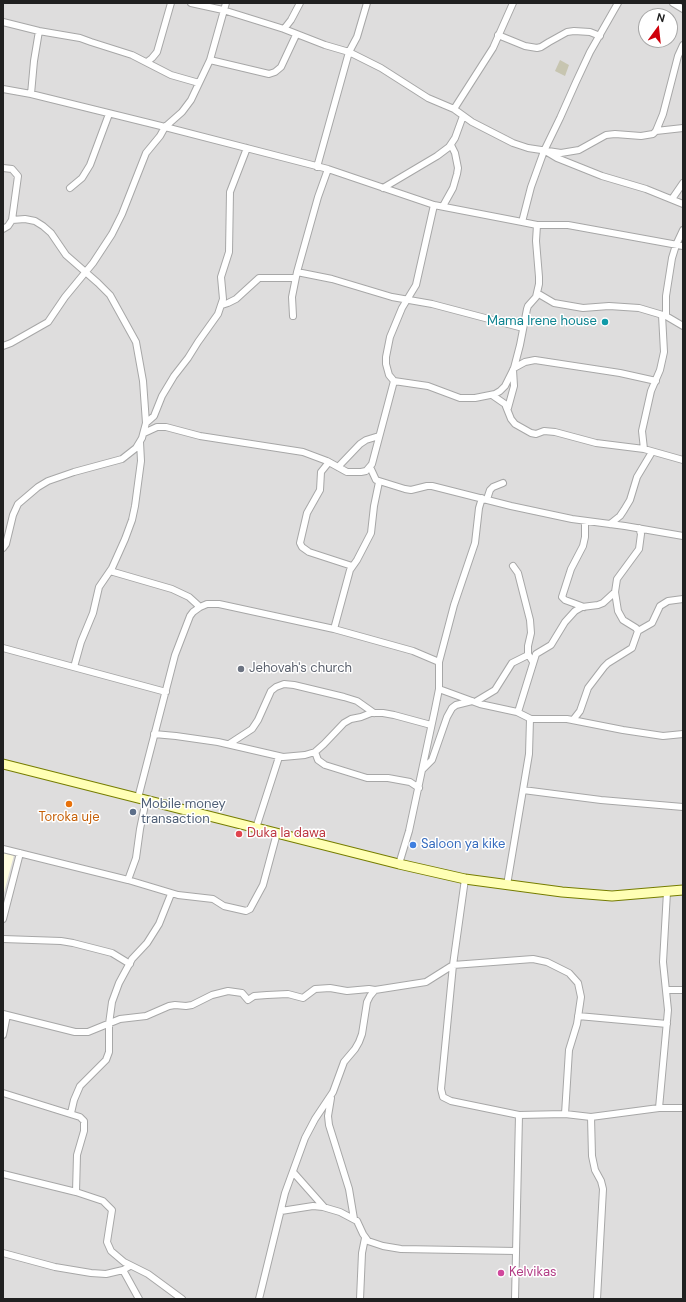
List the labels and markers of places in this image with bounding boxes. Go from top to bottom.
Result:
place label: Mama Irene house [487,314,597,330]
marker: Mama Irene house [600,317,610,327]
place label: Jehovah's church [249,661,352,677]
marker: Jehovah's church [236,664,246,674]
place label: Mobile money transaction [141,797,226,828]
marker: Toroka uje [64,799,74,809]
marker: Mobile money transaction [128,807,138,817]
place label: Toroka uje [38,810,100,826]
place label: Duka la dawa [247,826,326,842]
marker: Duka la dawa [234,829,244,839]
place label: Saloon ya kike [421,837,505,853]
marker: Saloon ya kike [408,840,418,850]
place label: Kelvikas [509,1265,557,1281]
marker: Kelvikas [496,1268,506,1278]

